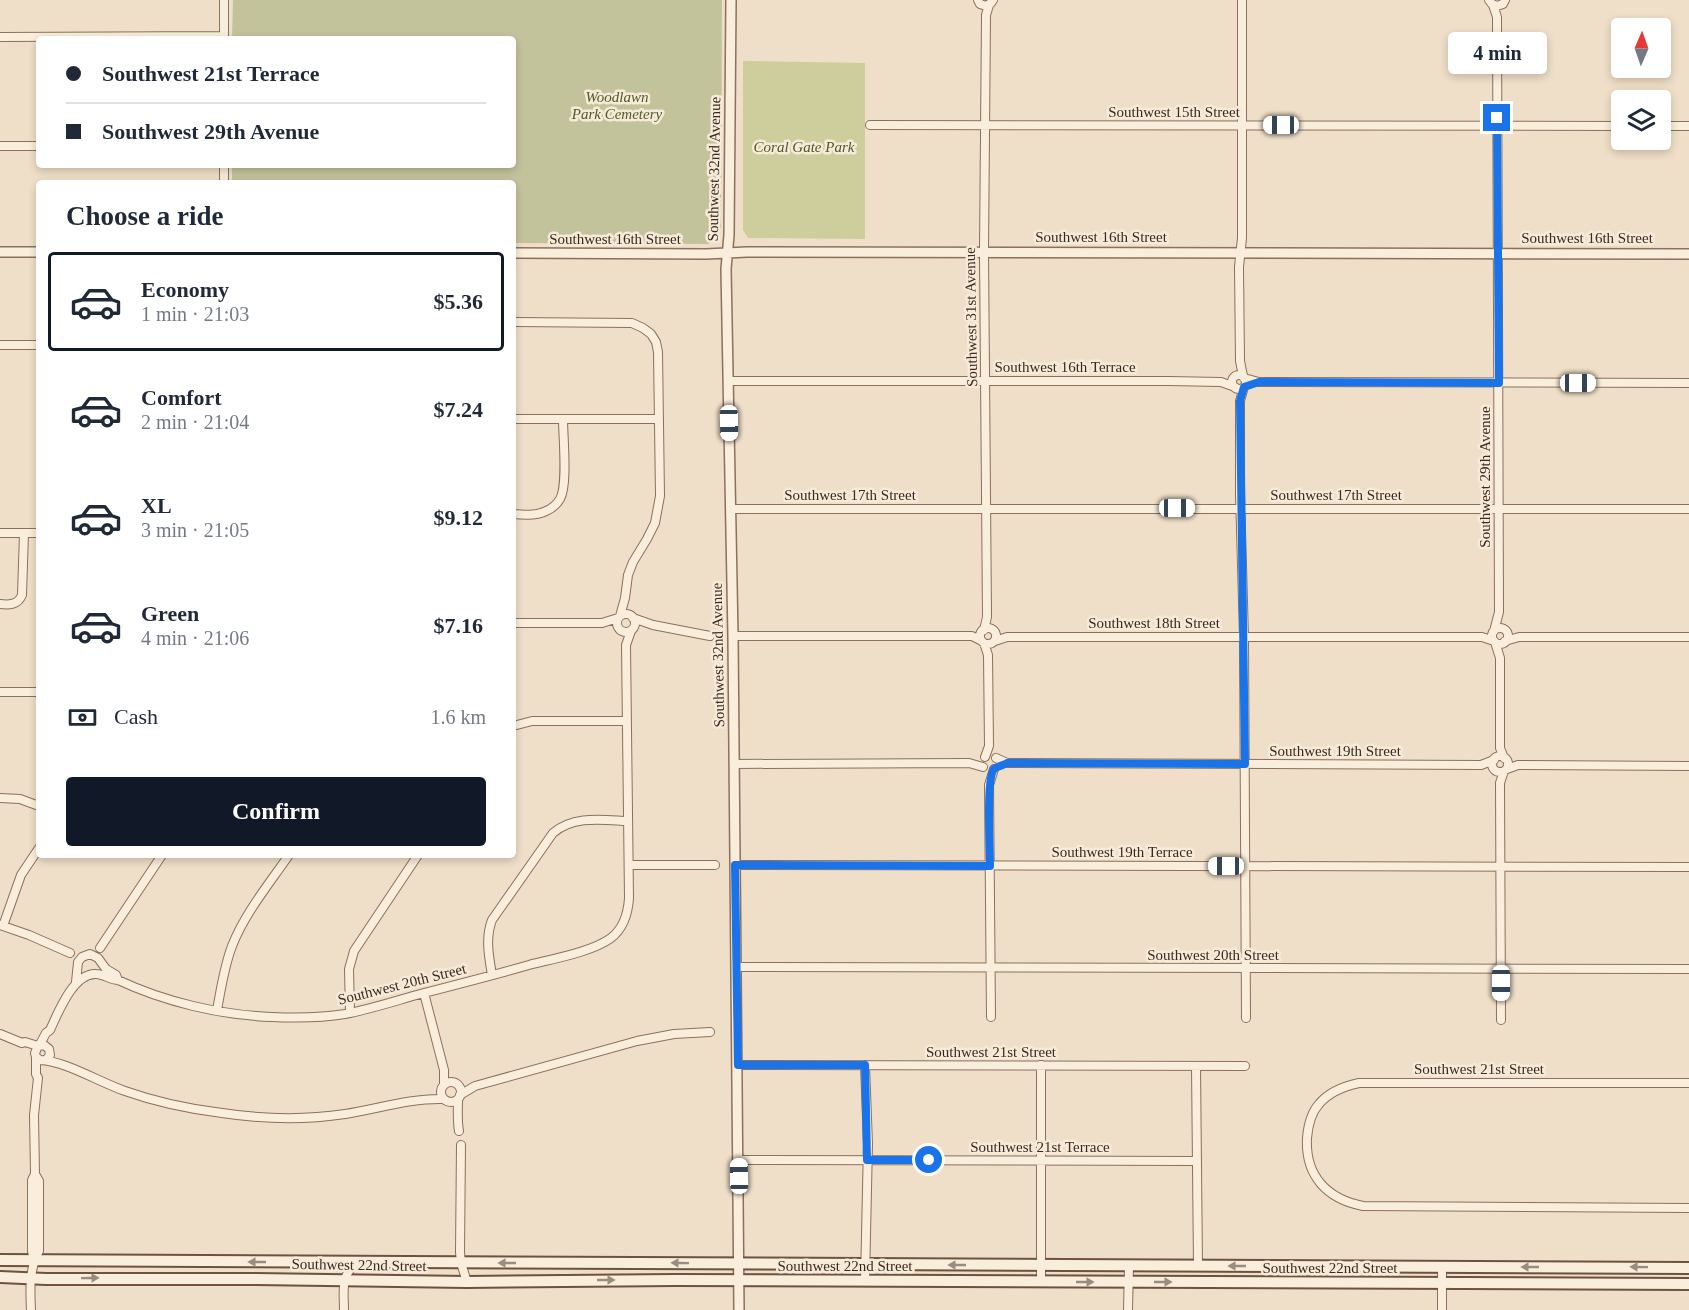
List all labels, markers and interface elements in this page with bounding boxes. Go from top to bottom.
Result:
north arrow [1611,18,1671,78]
map controls [1611,18,1671,150]
callout: 4 min [1448,31,1546,73]
text: 4 min [1473,42,1522,64]
text: Southwest 21st Terrace [102,61,320,86]
park label: Woodlawn Park Cemetery [571,89,663,122]
button: layers [1611,90,1671,150]
street label: Southwest 32nd Avenue [705,96,723,241]
street label: Southwest 15th Street [1108,104,1241,120]
route end [1483,104,1510,131]
car [1263,116,1299,134]
text: Southwest 29th Avenue [102,119,319,144]
park label: Coral Gate Park [754,139,855,155]
text: Choose a ride [66,201,224,231]
street label: Southwest 16th Street [1035,229,1168,245]
street label: Southwest 16th Street [1521,230,1654,246]
street label: Southwest 16th Street [549,231,682,247]
street label: Southwest 31st Avenue [962,247,980,387]
icon: car [69,275,123,329]
text: Economy [141,277,229,302]
text: $5.36 [434,289,483,314]
text: 1 min · 21:03 [141,303,249,325]
street label: Southwest 16th Terrace [994,359,1136,375]
car [1560,374,1596,392]
icon: car [69,383,123,437]
text: Comfort [141,385,222,410]
text: $7.24 [434,397,483,422]
car [720,405,738,441]
street label: Southwest 29th Avenue [1477,406,1493,548]
text: 2 min · 21:04 [141,411,249,433]
street label: Southwest 17th Street [784,487,917,503]
street label: Southwest 17th Street [1270,487,1403,503]
icon: car [69,491,123,545]
text: XL [141,493,172,518]
car [1159,499,1195,517]
text: $9.12 [434,505,483,530]
text: 3 min · 21:05 [141,519,249,541]
street label: Southwest 32nd Avenue [709,582,727,727]
icon: car [69,599,123,653]
text: Green [141,601,199,626]
text: $7.16 [434,613,483,638]
street label: Southwest 18th Street [1088,615,1221,631]
text: 4 min · 21:06 [141,627,249,649]
icon: cash [66,701,99,734]
text: Cash [114,704,158,729]
text: 1.6 km [430,706,486,728]
street label: Southwest 19th Street [1269,743,1402,759]
button: Confirm [66,777,486,846]
street label: Southwest 19th Terrace [1051,844,1193,860]
car [1208,857,1244,875]
street label: Southwest 20th Street [1147,947,1280,963]
street label: Southwest 20th Street [336,960,469,1008]
car [1492,965,1510,1001]
street label: Southwest 21st Street [926,1044,1057,1060]
street label: Southwest 21st Street [1414,1061,1545,1077]
street label: Southwest 21st Terrace [970,1139,1110,1155]
route start [915,1146,942,1173]
car [730,1158,748,1194]
street label: Southwest 22nd Street [291,1256,427,1274]
one-way arrow [247,1257,266,1267]
one-way arrow [497,1258,516,1267]
one-way arrow [671,1258,690,1268]
street label: Southwest 22nd Street [778,1258,913,1274]
one-way arrow [947,1260,966,1270]
street label: Southwest 22nd Street [1263,1260,1398,1276]
one-way arrow [1227,1261,1246,1271]
one-way arrow [1521,1262,1540,1272]
one-way arrow [1629,1262,1648,1272]
one-way arrow [80,1273,99,1283]
one-way arrow [596,1275,615,1285]
one-way arrow [1075,1277,1094,1287]
one-way arrow [1154,1277,1173,1287]

